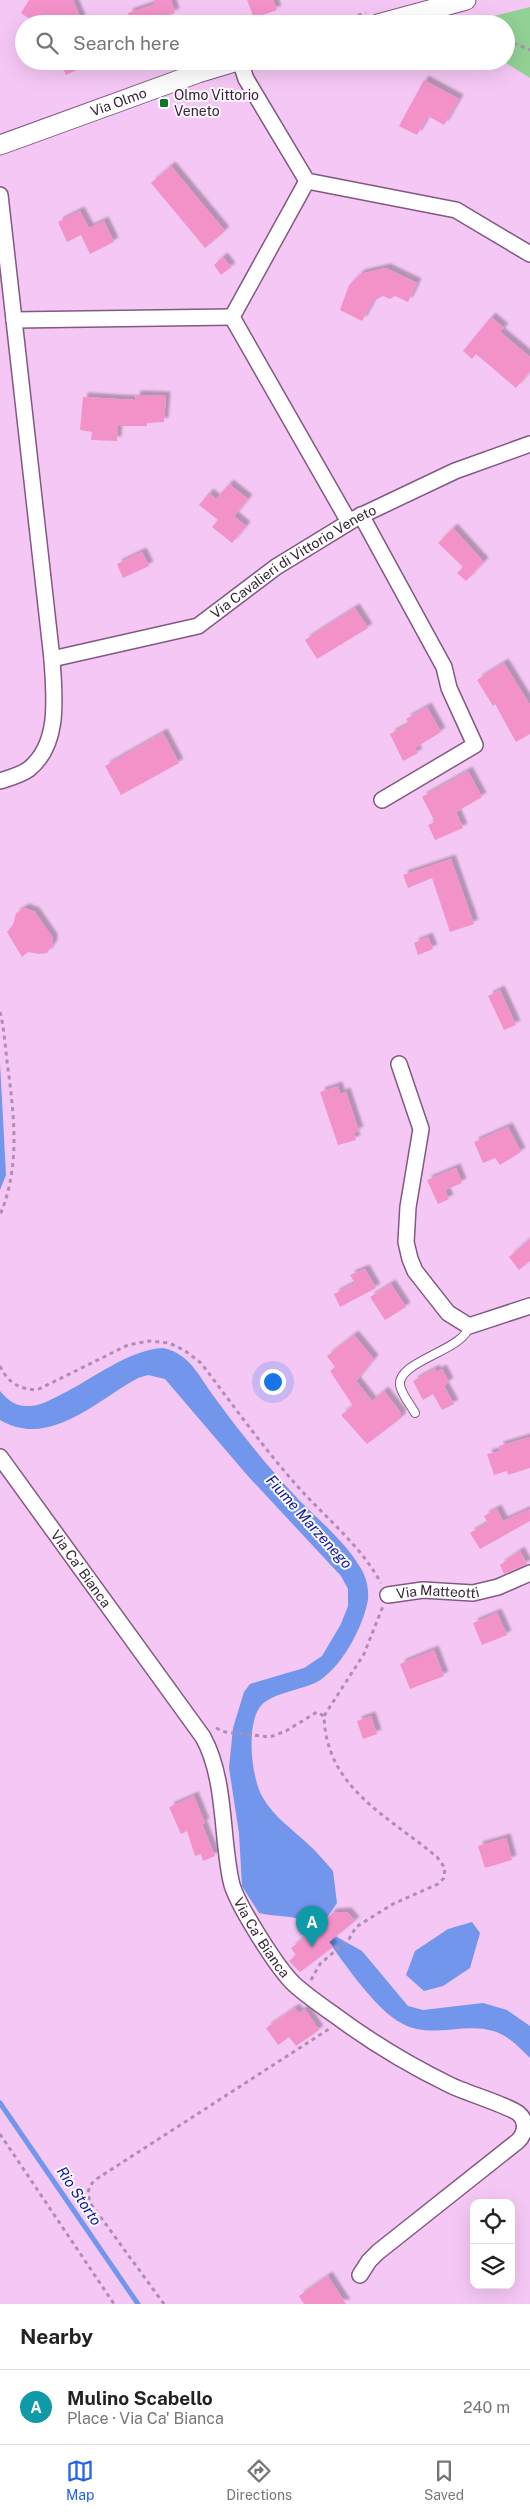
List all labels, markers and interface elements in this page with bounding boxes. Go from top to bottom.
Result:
search box [15,15,515,70]
icon: search [33,29,61,57]
text: Search here [73,32,180,54]
street label: Via Olmo [88,84,149,119]
place label: Olmo Vittorio Veneto [174,87,259,119]
marker: Olmo Vittorio Veneto [158,97,170,109]
street label: Via Cavalieri di Vittorio Veneto [208,502,379,622]
your location [260,1369,286,1395]
water label: Fiume Marzenego [263,1471,356,1572]
street label: Via Ca' Bianca [48,1527,114,1610]
street label: Via Matteotti [395,1582,481,1602]
street label: Via Ca' Bianca [230,1895,293,1981]
pin: A [296,1906,328,1947]
water label: Rio Storto [54,2163,105,2228]
map controls [470,2199,515,2289]
button: locate [470,2199,515,2244]
button: layers [470,2244,515,2289]
text: Nearby [20,2324,93,2349]
text: Mulino Scabello [67,2387,213,2409]
text: A [30,2398,42,2417]
text: 240 m [463,2398,510,2417]
text: Place · Via Ca' Bianca [67,2409,224,2428]
tab: Map [66,2457,94,2503]
tab: Directions [226,2457,292,2503]
tab: Saved [424,2457,464,2503]

